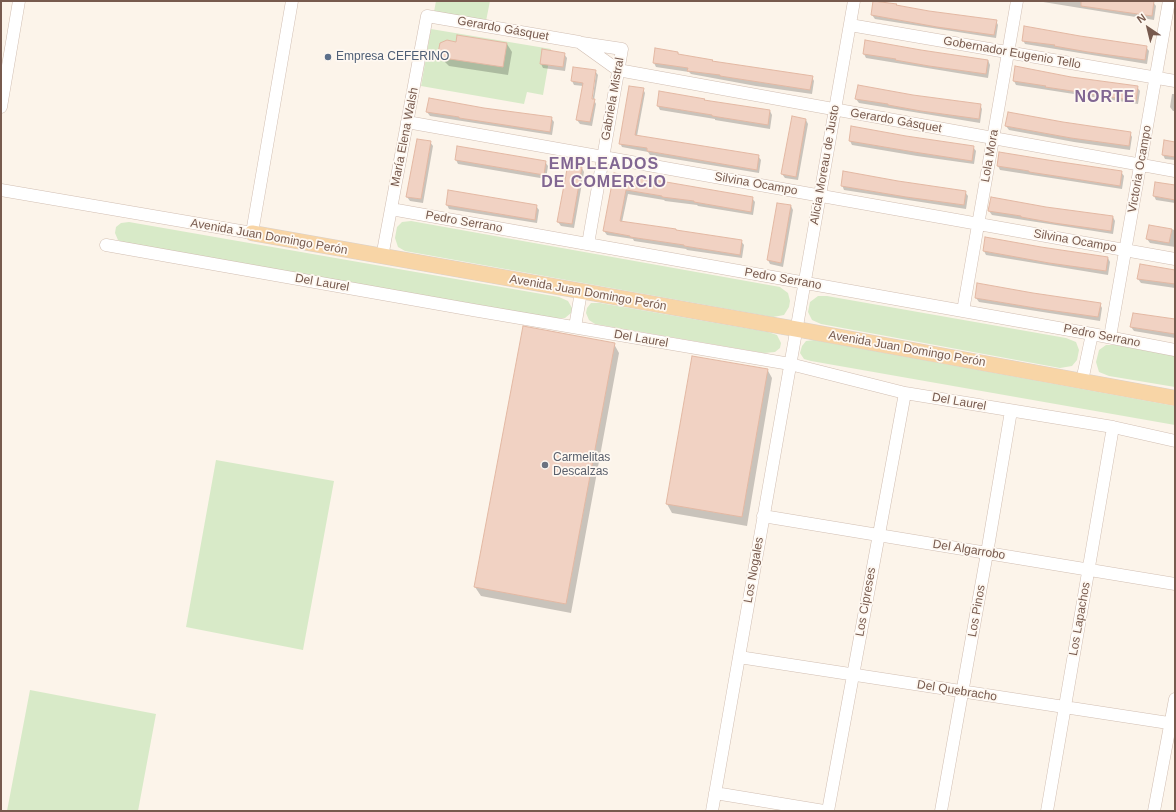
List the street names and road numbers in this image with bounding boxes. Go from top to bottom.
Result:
street label: Gerardo Gásquet [456,14,550,44]
street label: Gobernador Eugenio Tello [942,34,1082,72]
street label: Gabriela Mistral [599,56,627,142]
street label: María Elena Walsh [388,86,422,188]
street label: Alicia Moreau de Justo [807,104,843,226]
street label: Gerardo Gásquet [849,106,943,136]
street label: Victoria Ocampo [1125,124,1155,214]
street label: Lola Mora [978,128,1002,184]
street label: Silvina Ocampo [713,170,799,198]
street label: Pedro Serrano [424,208,504,236]
street label: Avenida Juan Domingo Perón [189,216,349,258]
street label: Silvina Ocampo [1032,227,1118,255]
street label: Pedro Serrano [743,265,823,293]
street label: Del Laurel [294,271,350,295]
street label: Avenida Juan Domingo Perón [508,272,668,314]
street label: Pedro Serrano [1062,321,1142,351]
street label: Del Laurel [613,327,669,351]
street label: Avenida Juan Domingo Perón [827,328,987,370]
street label: Del Laurel [931,390,987,414]
street label: Los Nogales [741,536,767,604]
street label: Del Algarrobo [932,537,1006,563]
street label: Los Cipreses [853,566,879,638]
street label: Los Lapachos [1066,581,1094,657]
street label: Los Pinos [965,584,989,638]
street label: Del Quebracho [916,678,998,704]

